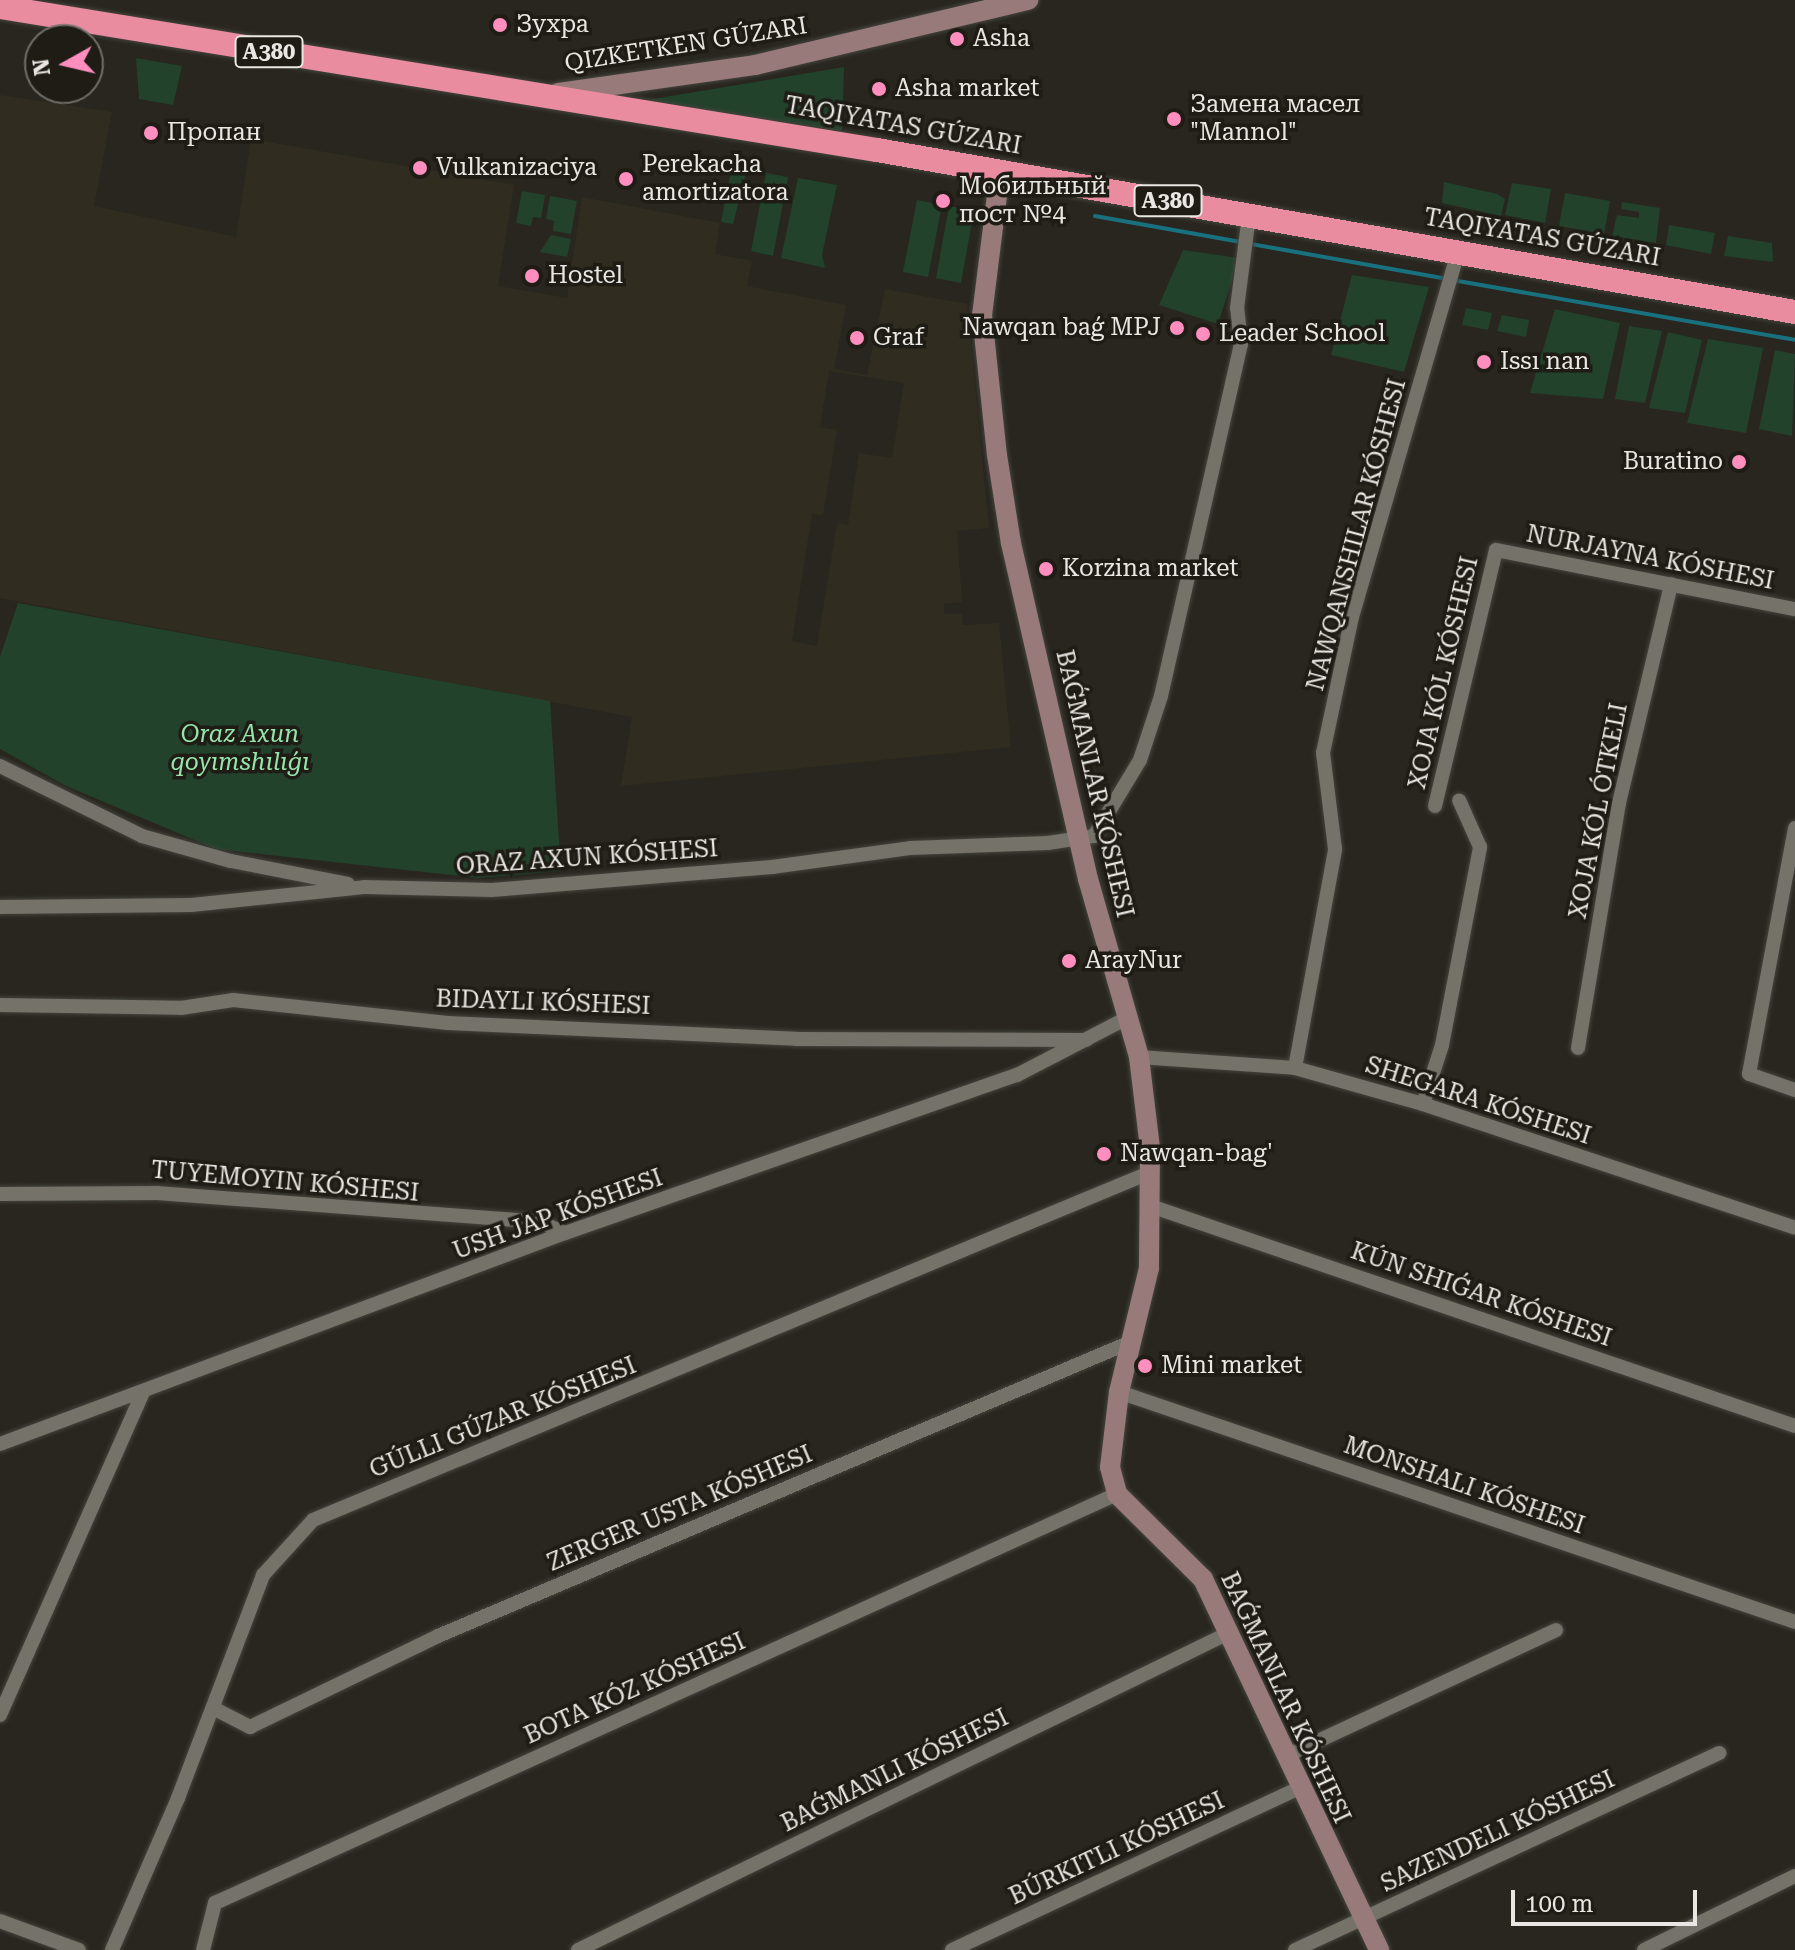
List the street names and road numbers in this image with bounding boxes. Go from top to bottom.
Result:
street label: QIZKETKEN GÚZARI [563,12,809,78]
road number: A380 [233,34,305,70]
street label: TAQIYATAS GÚZARI [783,91,1023,161]
road number: A380 [1132,183,1204,219]
street label: TAQIYATAS GÚZARI [1422,203,1662,273]
street label: NAWQANSHILAR KÓSHESI [1301,376,1413,694]
street label: NURJAYNA KÓSHESI [1524,520,1776,596]
street label: XOJA KÓL KÓSHESI [1403,554,1485,792]
street label: BAǴMANLAR KÓSHESI [1049,647,1139,921]
street label: XOJA KÓL ÓTKELI [1564,701,1634,921]
street label: ORAZ AXUN KÓSHESI [455,834,719,882]
street label: BIDAYLI KÓSHESI [435,985,651,1021]
street label: SHEGARA KÓSHESI [1362,1051,1594,1151]
street label: TUYEMOYIN KÓSHESI [150,1156,420,1208]
street label: USH JAP KÓSHESI [449,1164,667,1266]
street label: KÚN SHIǴAR KÓSHESI [1347,1237,1615,1353]
street label: GÚLLI GÚZAR KÓSHESI [366,1351,640,1485]
street label: MONSHALI KÓSHESI [1340,1431,1588,1541]
street label: ZERGER USTA KÓSHESI [543,1440,817,1578]
street label: BAǴMANLAR KÓSHESI [1214,1568,1356,1828]
street label: BOTA KÓZ KÓSHESI [520,1627,750,1751]
street label: BAǴMANLI KÓSHESI [777,1703,1013,1839]
street label: SAZENDELI KÓSHESI [1377,1765,1619,1899]
street label: BÚRKITLI KÓSHESI [1005,1786,1229,1912]

